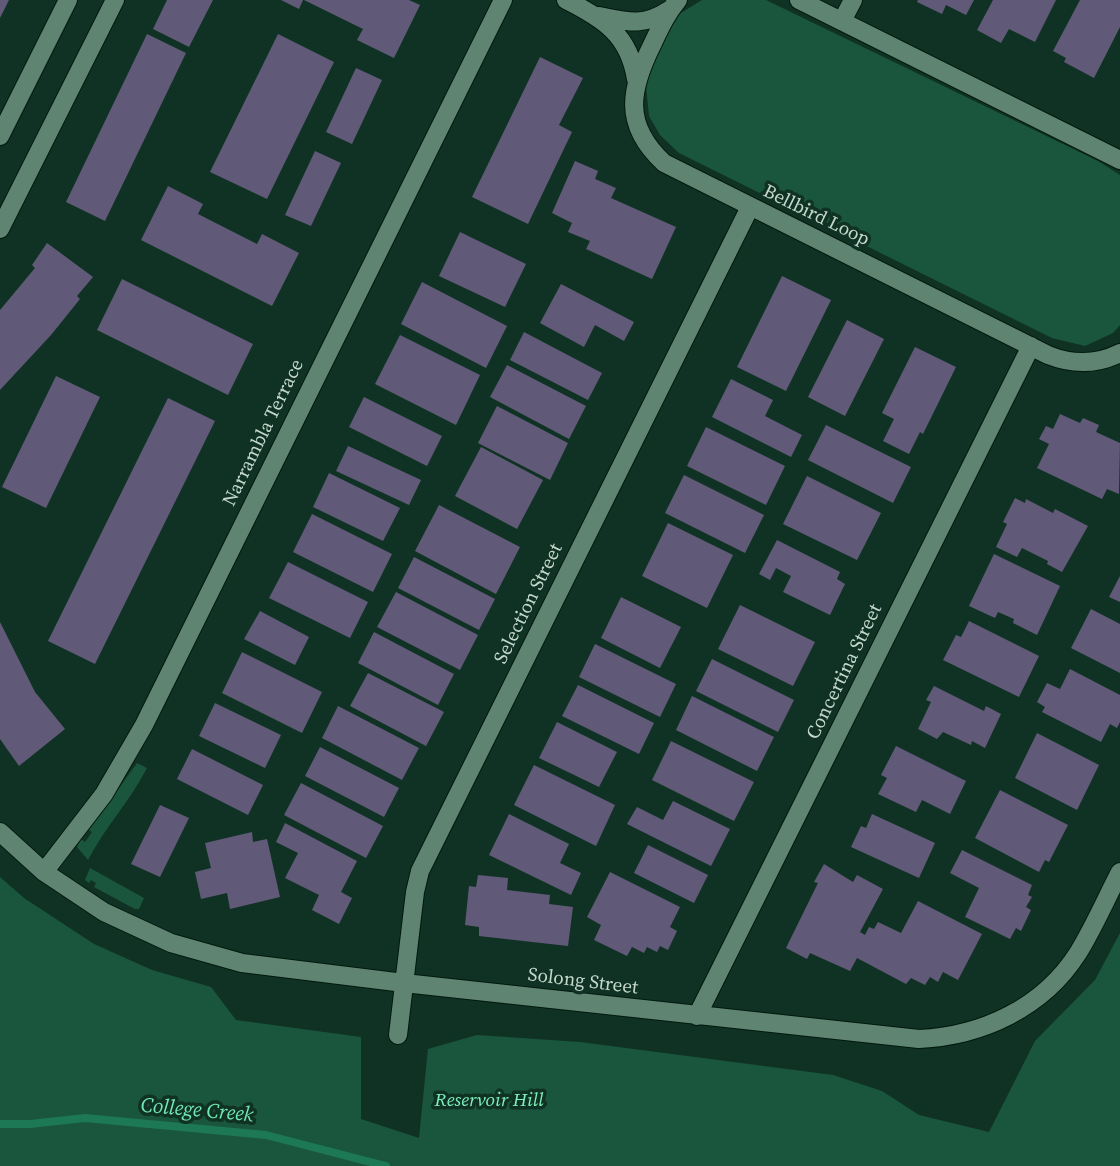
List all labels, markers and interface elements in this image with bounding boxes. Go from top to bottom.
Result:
street label: Bellbird Loop [759,180,873,252]
street label: Narrambla Terrace [219,356,309,510]
street label: Selection Street [490,540,568,668]
street label: Concertina Street [802,601,888,743]
street label: Solong Street [527,964,639,1000]
park label: Reservoir Hill [435,1090,543,1112]
water label: College Creek [140,1094,254,1128]

